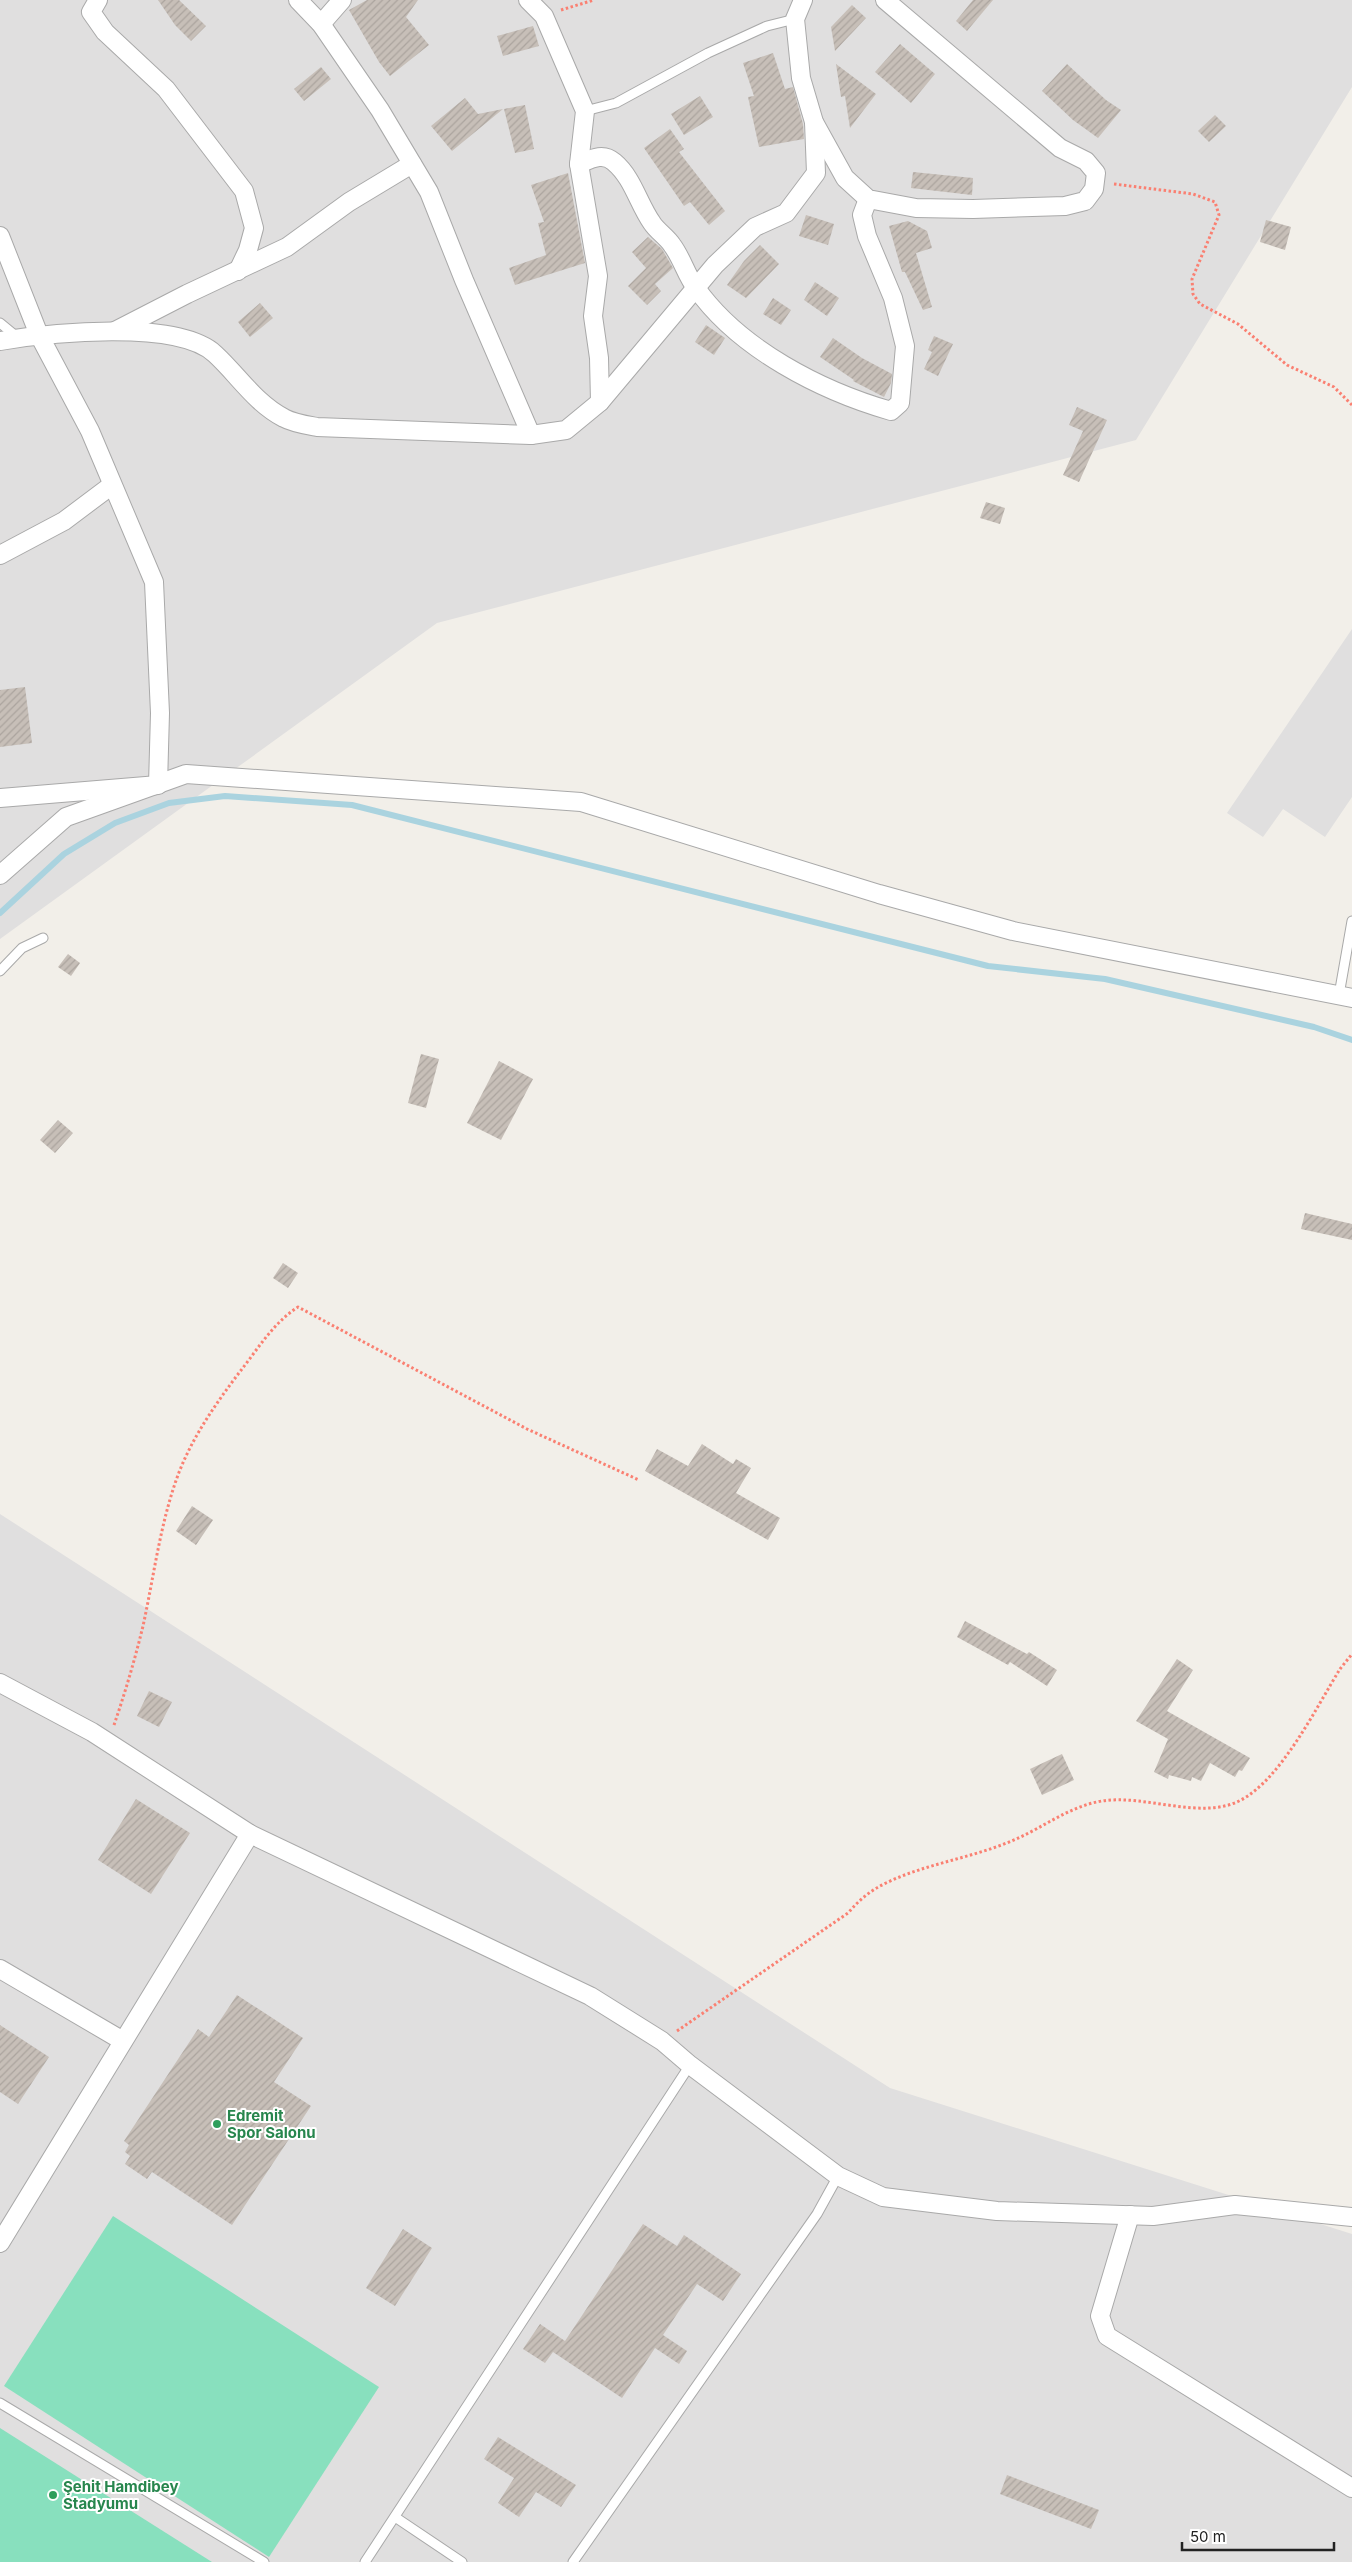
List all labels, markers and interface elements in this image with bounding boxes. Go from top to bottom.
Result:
place label: Edremit Spor Salonu [227,2106,316,2142]
marker: Edremit Spor Salonu [211,2118,223,2130]
place label: Şehit Hamdibey Stadyumu [63,2477,178,2513]
marker: Şehit Hamdibey Stadyumu [47,2489,59,2501]
scale bar [1182,2520,1334,2552]
text: 50 m [1190,2527,1226,2546]

